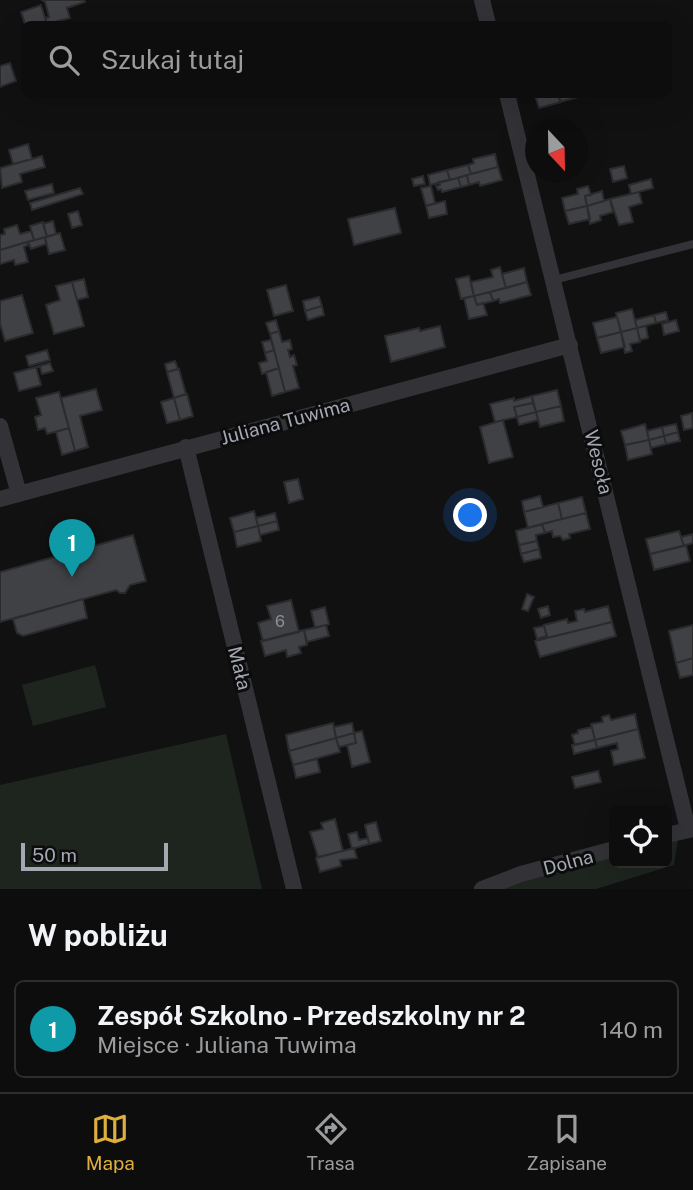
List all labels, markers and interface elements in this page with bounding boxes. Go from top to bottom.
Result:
search box [21,21,672,98]
icon: search [45,41,83,79]
text: Szukaj tutaj [101,44,244,75]
north arrow [525,119,588,182]
street label: Juliana Tuwima [218,393,352,449]
street label: Wesoła [580,428,618,496]
your location [453,498,487,532]
pin: 1 [49,519,95,577]
house number: 6 [275,612,285,631]
street label: Mała [224,644,256,692]
map controls [609,805,672,868]
button: locate [609,805,672,868]
scale bar [21,840,168,872]
text: 50 m [32,844,77,866]
street label: Dolna [541,845,595,879]
text: W pobliżu [28,917,168,953]
text: Zespół Szkolno - Przedszkolny nr 2 [97,1000,526,1031]
text: 1 [48,1016,58,1043]
text: 140 m [600,1016,663,1043]
text: Miejsce · Juliana Tuwima [97,1031,357,1058]
tab: Mapa [86,1110,135,1174]
tab: Trasa [307,1110,355,1174]
tab: Zapisane [527,1110,607,1174]

